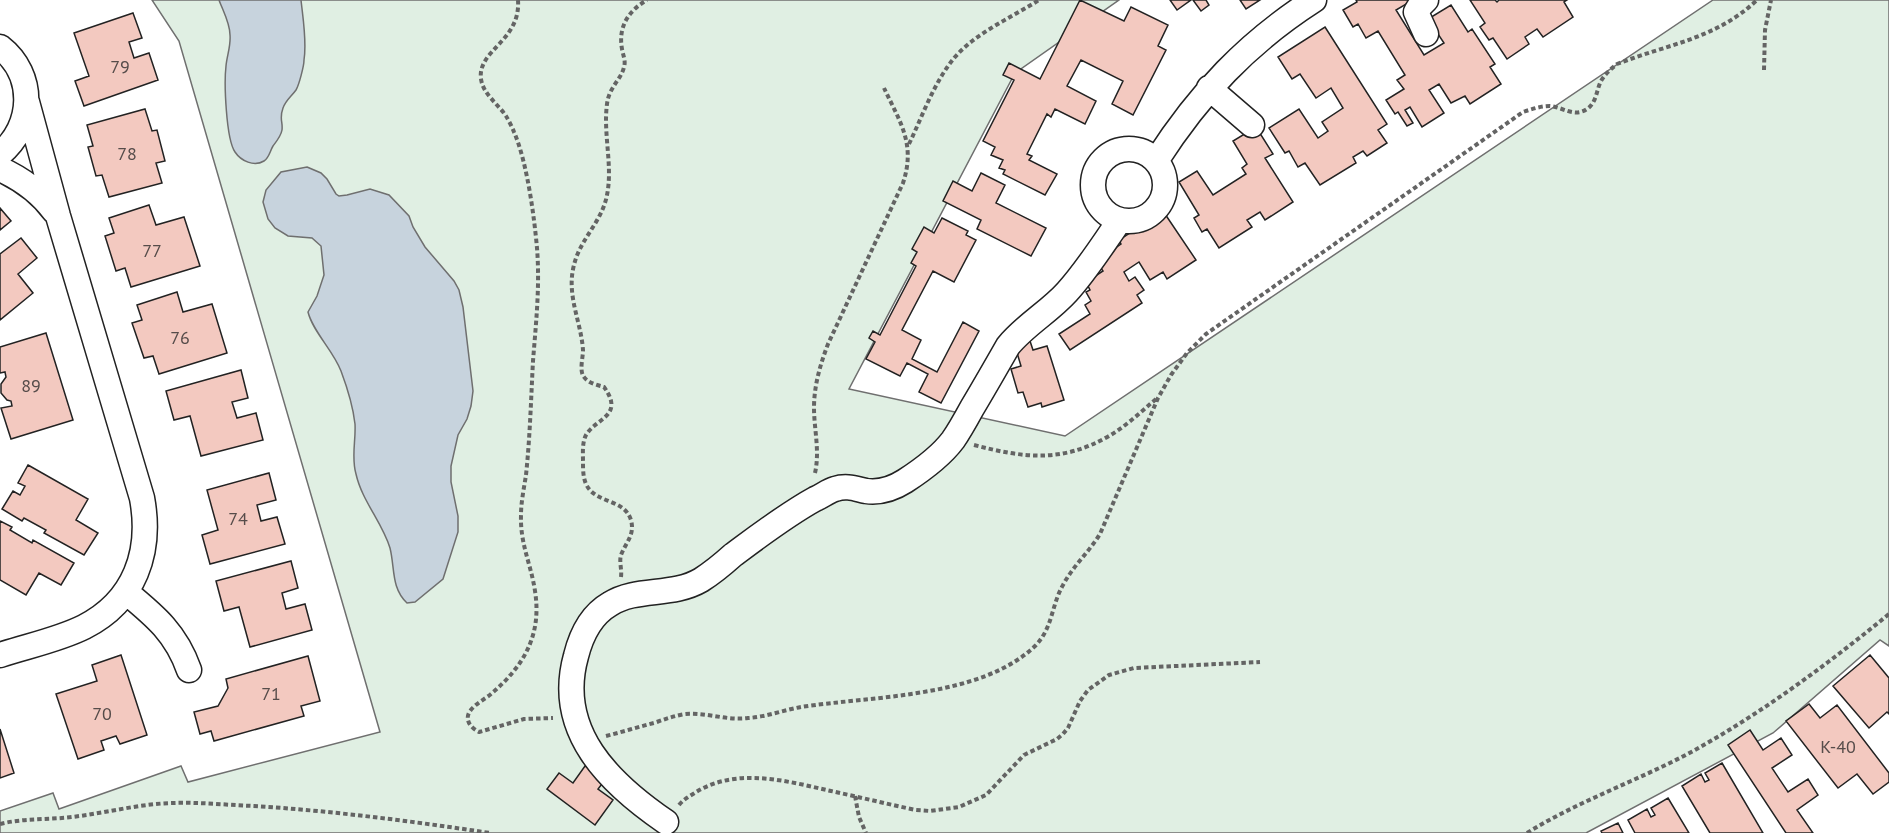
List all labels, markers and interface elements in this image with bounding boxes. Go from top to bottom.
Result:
house number: 79 [110,55,130,78]
house number: 78 [117,142,137,165]
house number: 77 [142,239,162,262]
house number: 76 [170,326,190,349]
house number: 89 [21,374,41,397]
house number: 74 [228,507,248,530]
house number: 71 [261,682,281,705]
house number: 70 [92,702,112,725]
house number: K-40 [1820,735,1856,758]

